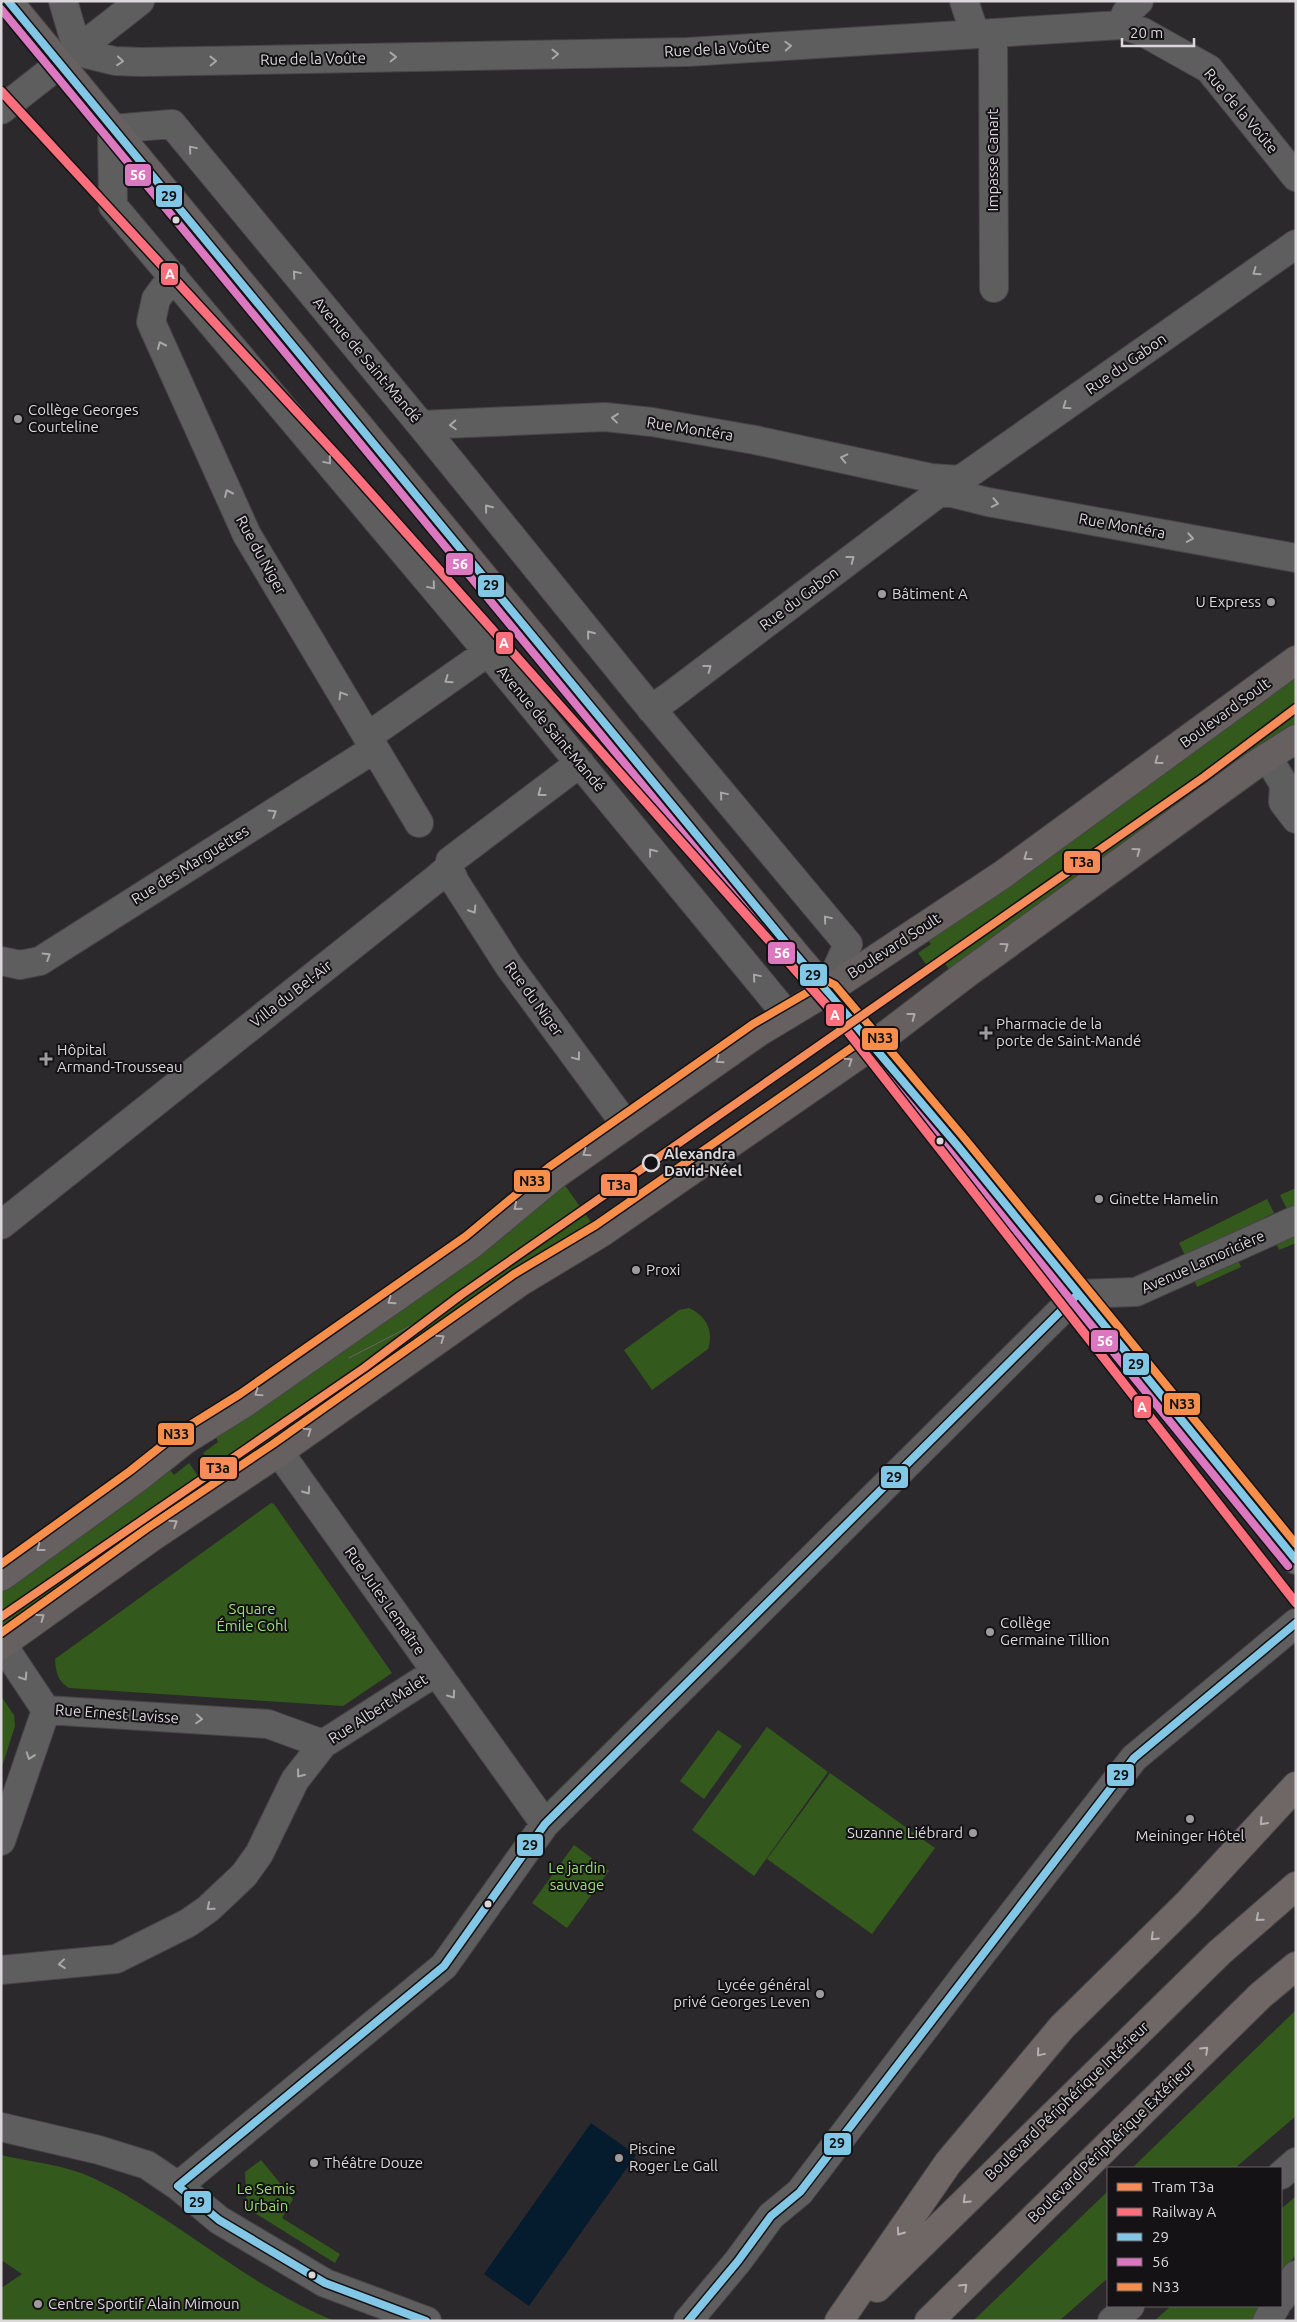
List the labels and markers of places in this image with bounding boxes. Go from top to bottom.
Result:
unlabelled marker [171,215,181,225]
place label: Collège Georges Courteline [28,401,139,435]
marker: Collège Georges Courteline [12,413,24,425]
place label: Bâtiment A [892,585,968,602]
marker: Bâtiment A [876,588,888,600]
place label: U Express [1195,593,1261,610]
marker: U Express [1265,596,1277,608]
place label: Pharmacie de la porte de Saint-Mandé [996,1015,1141,1049]
marker: Pharmacie de la porte de Saint-Mandé [980,1027,992,1039]
place label: Hôpital Armand-Trousseau [57,1041,183,1075]
marker: Hôpital Armand-Trousseau [39,1052,53,1066]
unlabelled marker [935,1136,945,1146]
place label: Alexandra David-Néel [664,1145,742,1179]
marker: Alexandra David-Néel [642,1154,660,1172]
place label: Ginette Hamelin [1109,1190,1218,1207]
marker: Ginette Hamelin [1093,1193,1105,1205]
place label: Proxi [646,1261,681,1278]
marker: Proxi [630,1264,642,1276]
place label: Collège Germaine Tillion [1000,1614,1110,1648]
marker: Collège Germaine Tillion [984,1626,996,1638]
marker: Meininger Hôtel [1184,1813,1196,1825]
place label: Suzanne Liébrard [847,1824,963,1841]
marker: Suzanne Liébrard [967,1827,979,1839]
place label: Meininger Hôtel [1135,1827,1245,1844]
unlabelled marker [483,1899,493,1909]
place label: Lycée général privé Georges Leven [673,1976,810,2010]
marker: Lycée général privé Georges Leven [814,1988,826,2000]
place label: Piscine Roger Le Gall [629,2140,718,2174]
marker: Piscine Roger Le Gall [613,2152,625,2164]
place label: Théâtre Douze [324,2154,423,2171]
marker: Théâtre Douze [308,2157,320,2169]
unlabelled marker [307,2270,317,2280]
place label: Centre Sportif Alain Mimoun [48,2295,240,2312]
marker: Centre Sportif Alain Mimoun [32,2298,44,2310]

